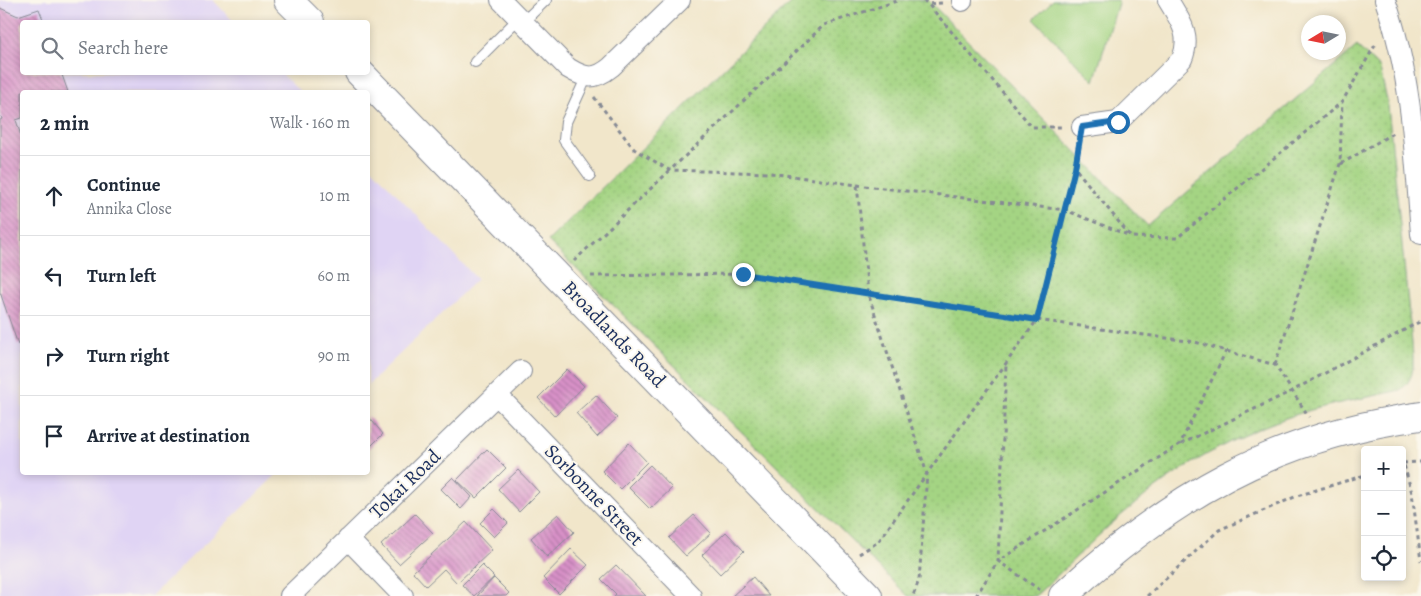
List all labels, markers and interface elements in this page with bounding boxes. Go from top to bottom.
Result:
north arrow [1301,15,1346,60]
search box [20,20,370,75]
icon: search [38,34,66,62]
text: Search here [78,35,168,61]
text: 2 min [40,109,89,137]
route start [1107,111,1130,134]
text: Walk · 160 m [270,112,350,134]
text: Continue [87,172,161,198]
icon: ahead [40,182,68,210]
text: 10 m [320,185,350,207]
text: Annika Close [87,198,172,220]
icon: left [40,262,68,290]
text: Turn left [87,263,156,289]
route end [732,263,755,286]
text: 60 m [318,265,350,287]
street label: Broadlands Road [556,275,672,393]
icon: right [40,342,68,370]
text: Turn right [87,343,169,369]
text: 90 m [318,345,350,367]
icon: arrive [40,422,68,450]
text: Arrive at destination [87,423,250,449]
street label: Sorbonne Street [538,438,650,552]
street label: Tokai Road [363,443,447,525]
map controls [1361,446,1406,581]
button: + [1361,446,1406,491]
button: − [1361,491,1406,536]
button: locate [1361,536,1406,581]

